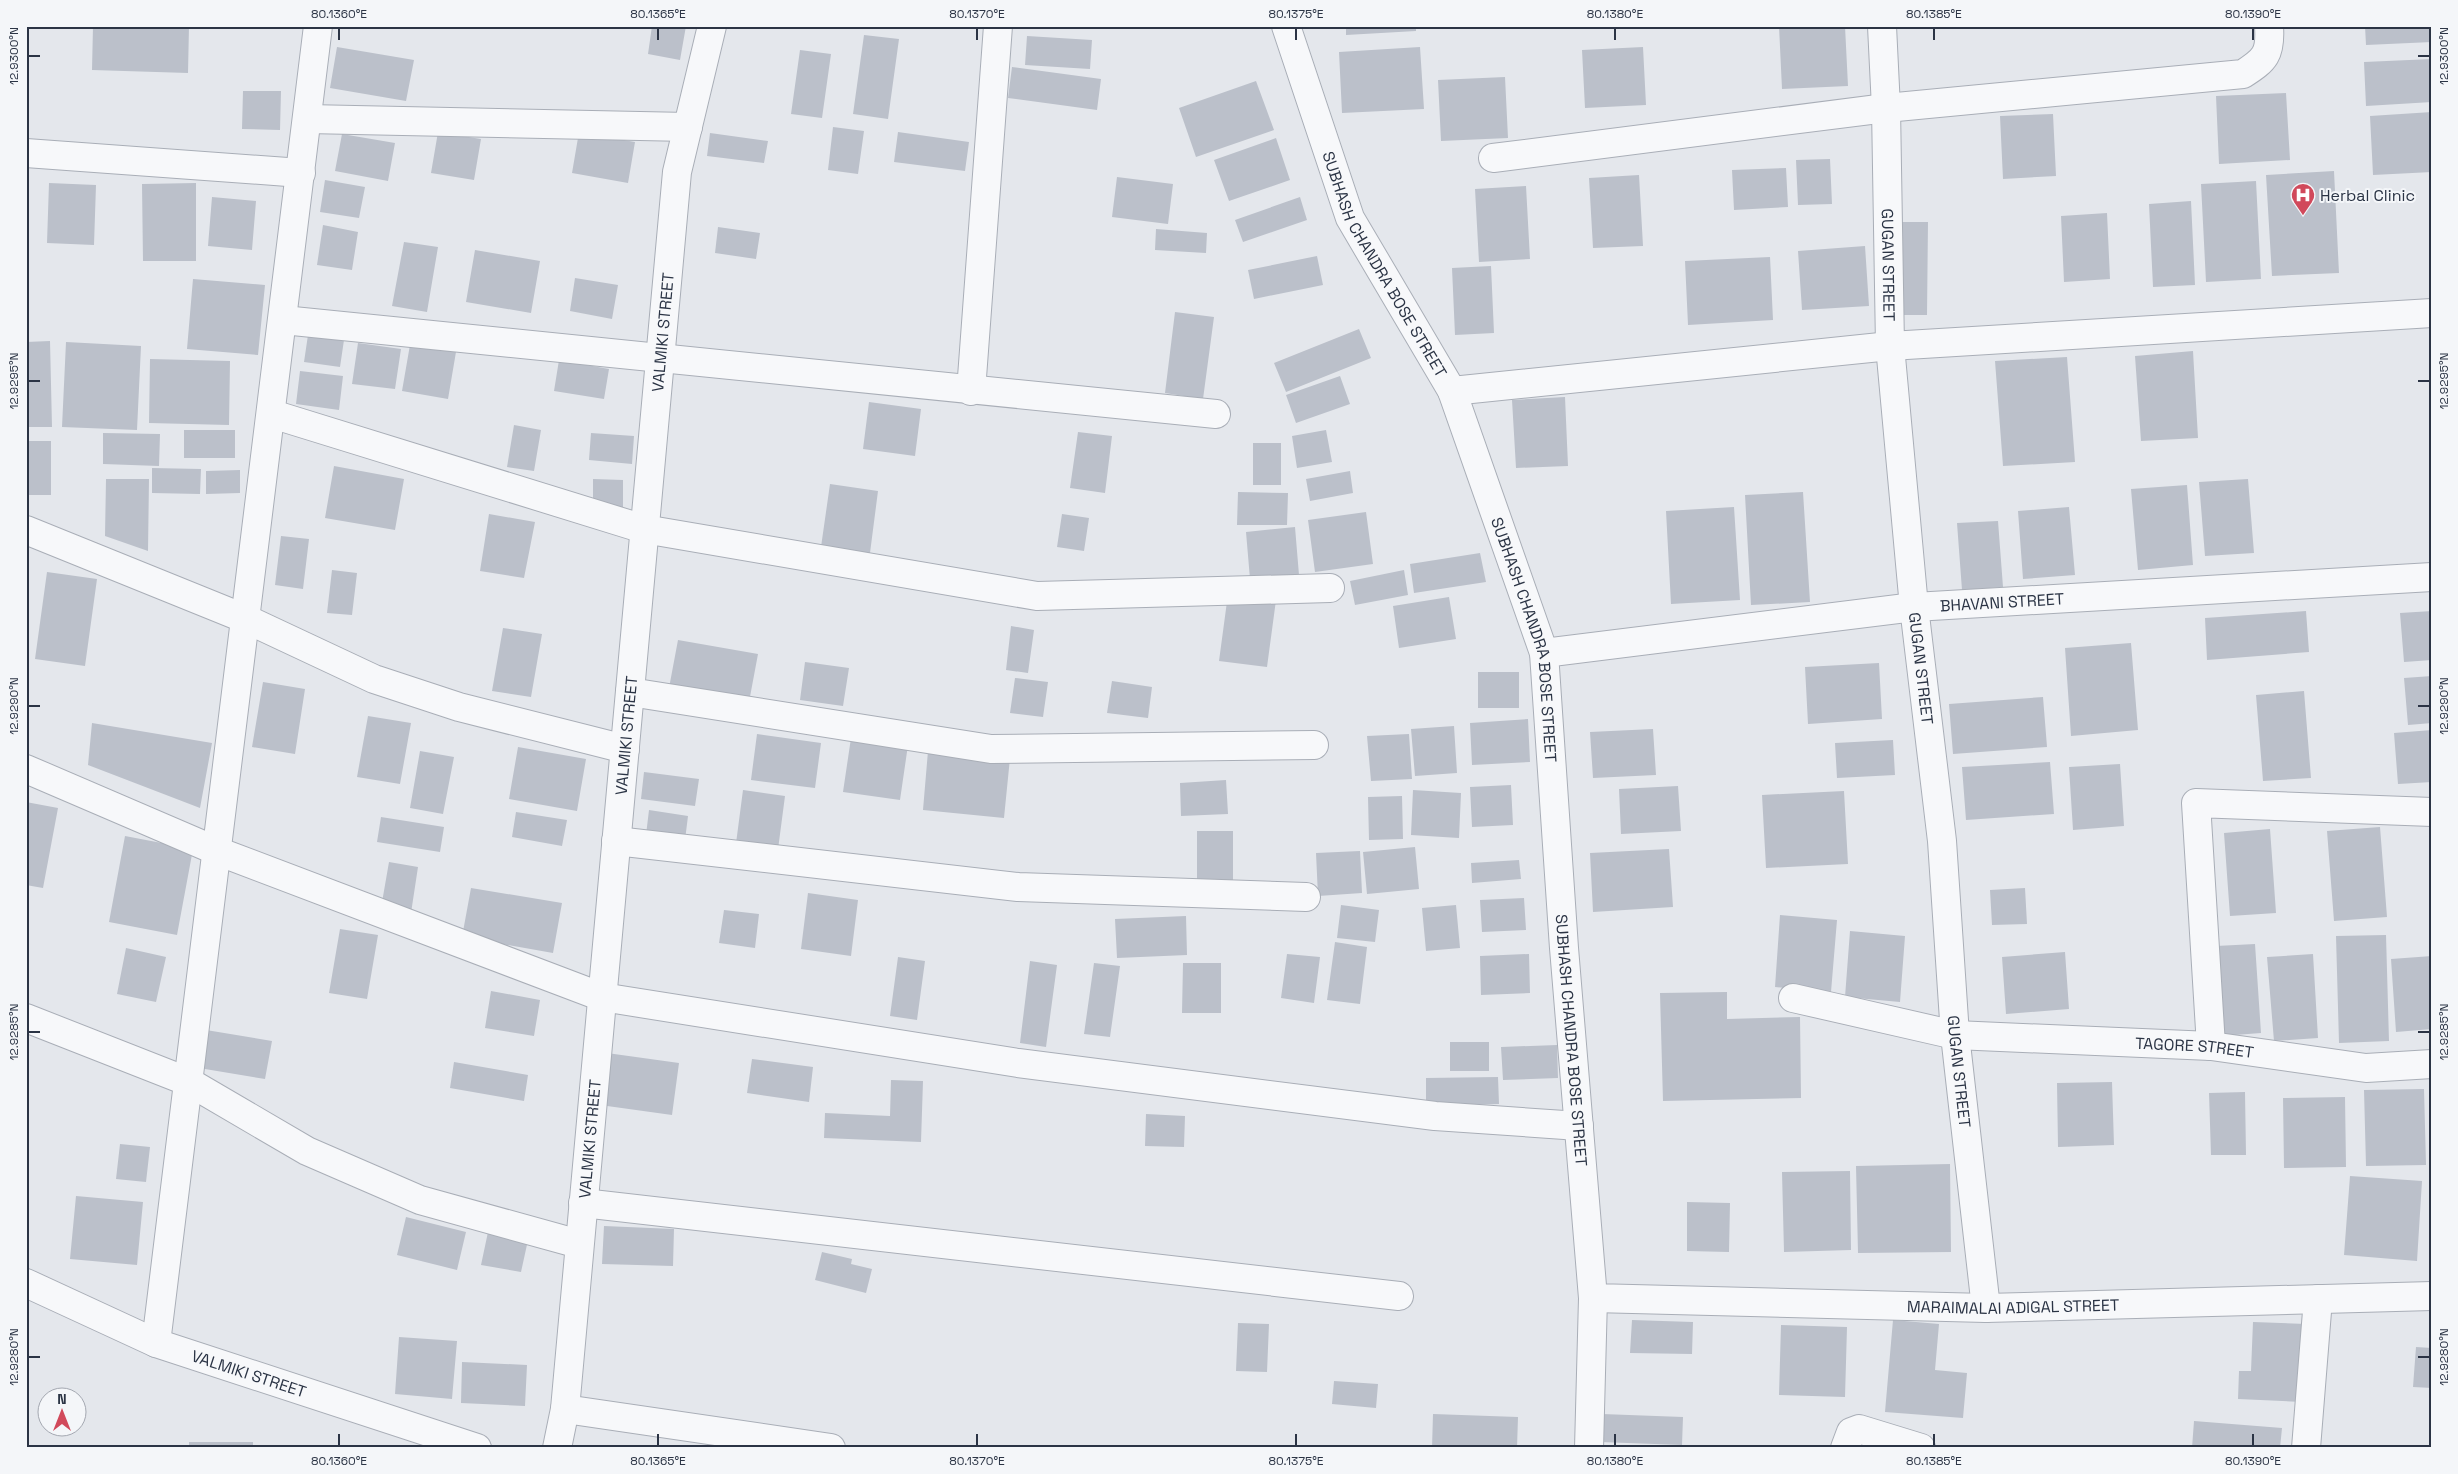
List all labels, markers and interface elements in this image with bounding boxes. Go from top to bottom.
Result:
text: 80.1360°E [311,6,367,22]
text: 80.1365°E [630,6,686,22]
text: 80.1370°E [949,6,1005,22]
text: 80.1375°E [1268,6,1324,22]
text: 80.1380°E [1587,6,1643,22]
text: 80.1385°E [1906,6,1962,22]
text: 80.1390°E [2225,6,2281,22]
text: 12.9300°N [6,27,22,85]
text: 12.9300°N [2436,27,2452,85]
street label: SUBHASH CHANDRA BOSE STREET [1318,148,1452,381]
hospital icon: Herbal Clinic [2290,182,2316,216]
place label: Herbal Clinic [2320,185,2415,206]
street label: GUGAN STREET [1877,208,1900,322]
street label: VALMIKI STREET [647,272,678,393]
text: 12.9295°N [6,353,22,409]
text: 12.9295°N [2436,353,2452,409]
street label: SUBHASH CHANDRA BOSE STREET [1487,514,1562,763]
street label: BHAVANI STREET [1939,588,2065,616]
street label: GUGAN STREET [1904,611,1938,726]
street label: VALMIKI STREET [610,675,642,796]
text: 12.9290°N [6,677,22,735]
text: 12.9290°N [2436,677,2452,735]
street label: SUBHASH CHANDRA BOSE STREET [1551,913,1593,1167]
text: 12.9285°N [6,1003,22,1061]
text: 12.9285°N [2436,1003,2452,1061]
street label: GUGAN STREET [1943,1015,1976,1129]
street label: TAGORE STREET [2135,1032,2255,1062]
street label: VALMIKI STREET [574,1078,605,1200]
street label: MARAIMALAI ADIGAL STREET [1907,1294,2120,1319]
text: 12.9280°N [6,1328,22,1386]
text: 12.9280°N [2436,1328,2452,1386]
street label: VALMIKI STREET [189,1345,309,1402]
north arrow [38,1386,88,1436]
text: N [57,1390,67,1408]
text: 80.1360°E [311,1453,367,1469]
text: 80.1365°E [630,1453,686,1469]
text: 80.1370°E [949,1453,1005,1469]
text: 80.1375°E [1268,1453,1324,1469]
text: 80.1380°E [1587,1453,1643,1469]
text: 80.1385°E [1906,1453,1962,1469]
text: 80.1390°E [2225,1453,2281,1469]

